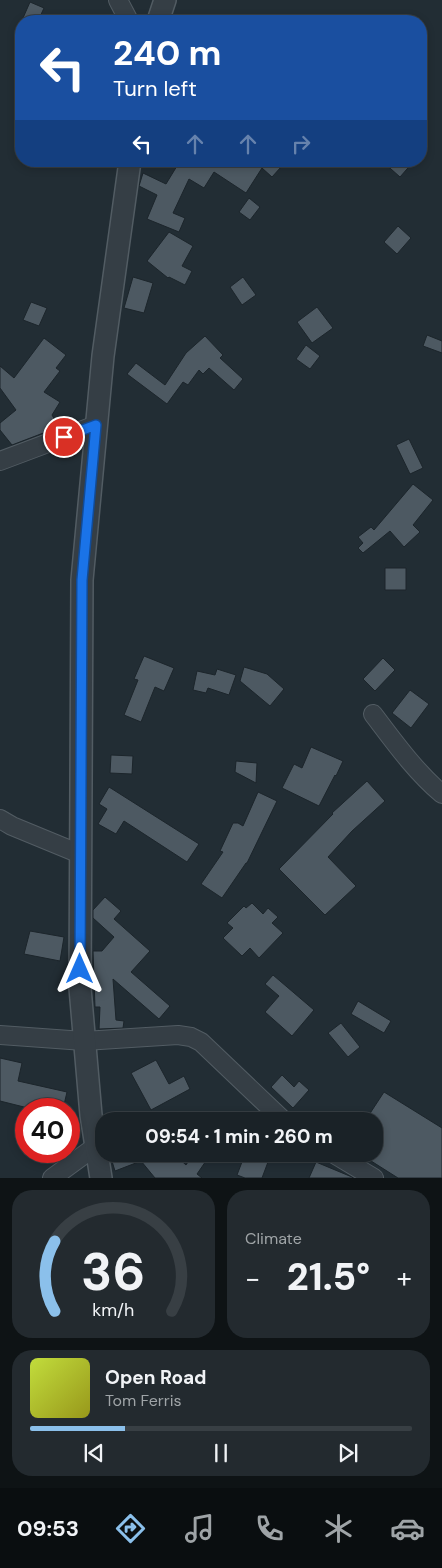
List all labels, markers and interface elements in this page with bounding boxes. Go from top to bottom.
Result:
text: 240 m [113,30,222,76]
icon: left [30,35,95,100]
text: Turn left [113,74,197,103]
icon: left [128,130,156,158]
icon: ahead [181,130,209,158]
icon: ahead [234,130,262,158]
icon: right [287,130,315,158]
pin [43,416,85,458]
icon: arrive [50,423,78,451]
position arrow [53,942,105,994]
speed limit sign: 40 [15,1098,80,1163]
text: 09:54 · 1 min · 260 m [145,1124,333,1149]
text: Climate [245,1228,302,1249]
text: 36 [81,1238,146,1306]
text: 21.5° [287,1252,370,1302]
text: − [245,1260,260,1297]
text: + [397,1260,412,1297]
text: km/h [92,1298,135,1322]
text: Open Road [105,1365,207,1390]
text: Tom Ferris [105,1390,182,1411]
icon: previous [80,1439,108,1467]
icon: pause [207,1439,235,1467]
icon: next [334,1439,362,1467]
icon: directions [113,1511,148,1546]
icon: music [182,1511,217,1546]
icon: phone [252,1511,287,1546]
icon: climate [321,1511,356,1546]
icon: car [390,1511,425,1546]
text: 09:53 [17,1514,79,1543]

